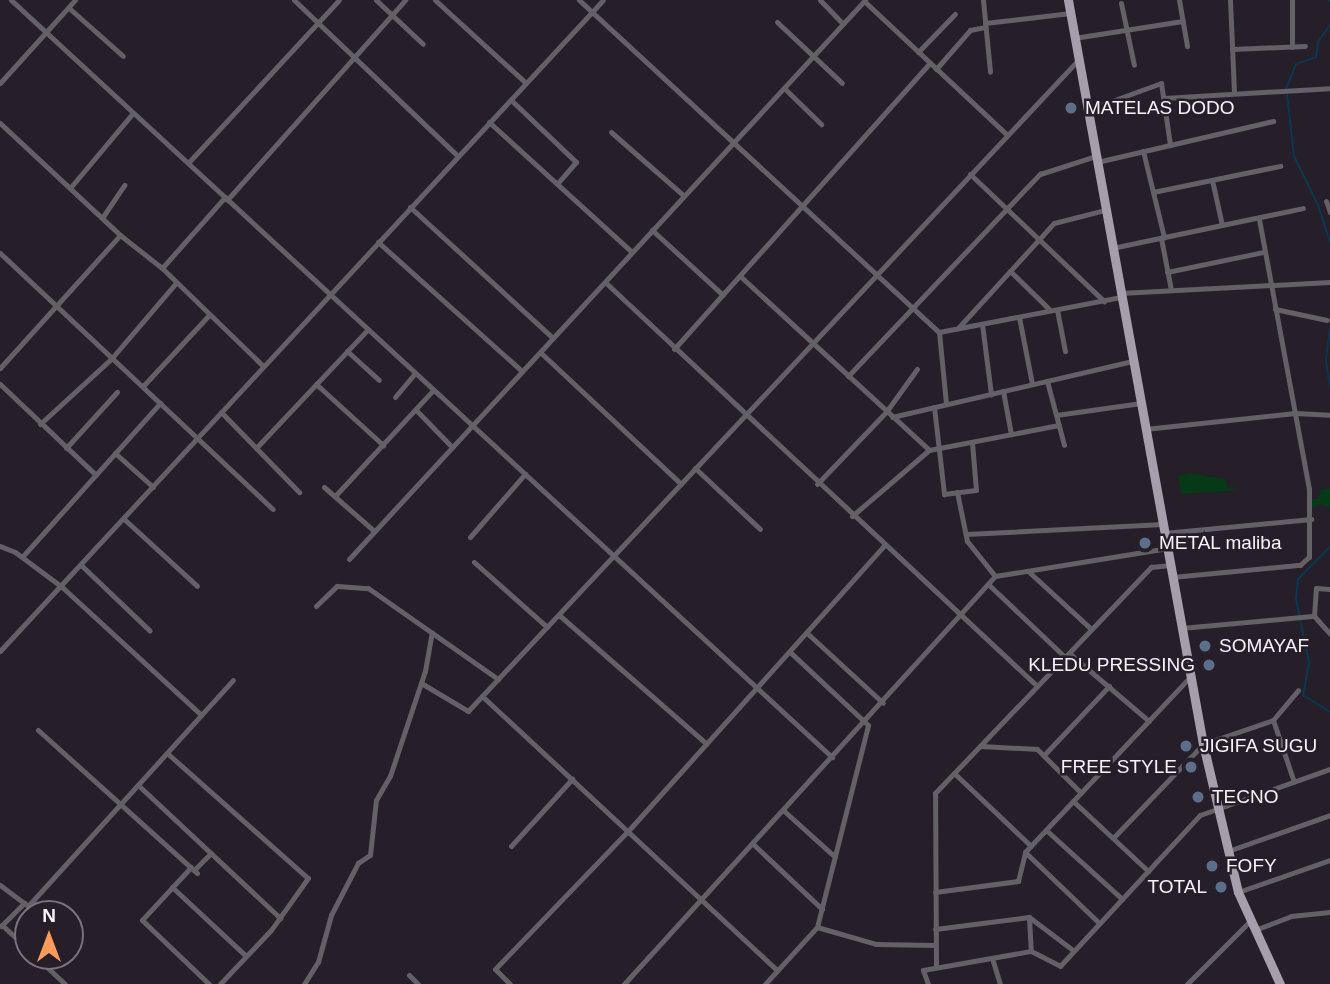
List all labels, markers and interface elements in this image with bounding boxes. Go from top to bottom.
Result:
place label: MATELAS DODO [1085,97,1235,119]
marker: MATELAS DODO [1063,100,1079,116]
place label: METAL maliba [1159,532,1282,554]
marker: METAL maliba [1137,535,1153,551]
place label: SOMAYAF [1219,635,1309,657]
marker: SOMAYAF [1197,638,1213,654]
place label: KLEDU PRESSING [1028,654,1195,676]
marker: KLEDU PRESSING [1201,657,1217,673]
place label: JIGIFA SUGU [1200,735,1318,757]
marker: JIGIFA SUGU [1178,738,1194,754]
place label: FREE STYLE [1061,756,1177,778]
marker: FREE STYLE [1183,759,1199,775]
place label: TECNO [1212,786,1278,808]
marker: TECNO [1190,789,1206,805]
place label: FOFY [1226,855,1277,877]
marker: FOFY [1204,858,1220,874]
place label: TOTAL [1148,876,1207,898]
marker: TOTAL [1213,879,1229,895]
north arrow [14,900,84,970]
text: N [42,905,56,926]

